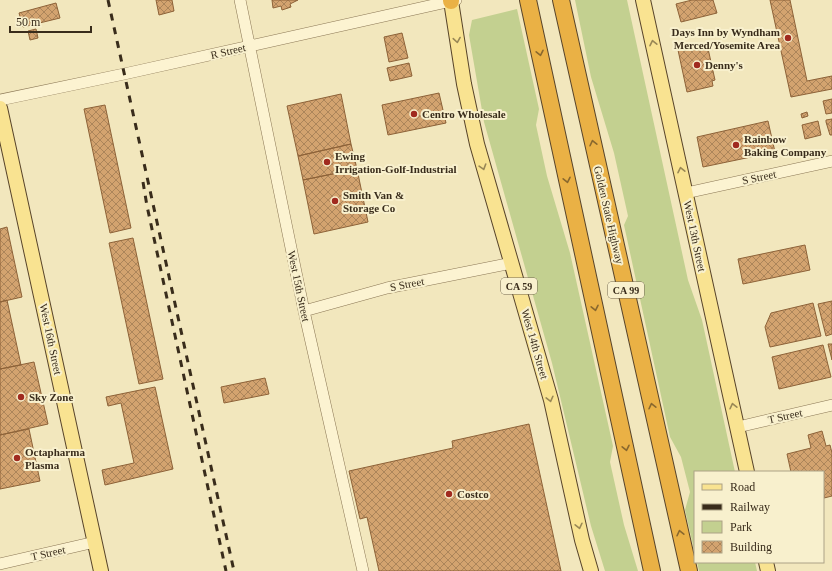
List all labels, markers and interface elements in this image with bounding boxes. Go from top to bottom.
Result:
scale bar [10,8,91,34]
text: 50 m [16,15,41,29]
place label: Days Inn by Wyndham Merced/Yosemite Area [671,26,780,51]
marker: Days Inn by Wyndham Merced/Yosemite Area [783,33,793,43]
one-way arrow [452,37,461,43]
one-way arrow [649,40,657,46]
street label: R Street [209,41,247,61]
one-way arrow [535,50,543,57]
place label: Denny's [705,59,744,71]
marker: Denny's [692,60,702,70]
place label: Centro Wholesale [422,108,506,120]
marker: Centro Wholesale [409,109,419,119]
place label: Rainbow Baking Company [744,133,827,158]
one-way arrow [589,139,597,146]
marker: Rainbow Baking Company [731,140,741,150]
place label: Ewing Irrigation-Golf-Industrial [335,150,457,175]
marker: Ewing Irrigation-Golf-Industrial [322,157,332,167]
one-way arrow [478,163,487,170]
street label: Golden State Highway [592,165,626,266]
one-way arrow [677,167,685,173]
street label: S Street [741,168,777,186]
one-way arrow [563,177,571,184]
place label: Smith Van & Storage Co [343,189,404,214]
marker: Smith Van & Storage Co [330,196,340,206]
street label: West 13th Street [682,199,708,273]
street label: West 15th Street [286,249,312,323]
street label: S Street [389,275,425,293]
road number: CA 59 [501,278,537,294]
road number: CA 99 [608,282,644,298]
street label: West 16th Street [38,302,64,376]
one-way arrow [590,304,598,311]
street label: West 14th Street [519,308,551,380]
place label: Sky Zone [29,391,73,403]
marker: Sky Zone [16,392,26,402]
one-way arrow [546,396,554,403]
one-way arrow [648,403,656,409]
one-way arrow [730,403,738,410]
street label: T Street [767,406,803,426]
one-way arrow [621,445,629,451]
place label: Octapharma Plasma [25,446,85,471]
marker: Octapharma Plasma [12,453,22,463]
legend [694,471,824,563]
text: Road [730,480,755,494]
place label: Costco [457,488,489,500]
marker: Costco [444,489,454,499]
text: Railway [730,500,770,514]
text: Park [730,520,752,534]
one-way arrow [574,523,582,530]
one-way arrow [677,530,685,536]
text: Building [730,540,772,554]
street label: T Street [30,543,66,563]

